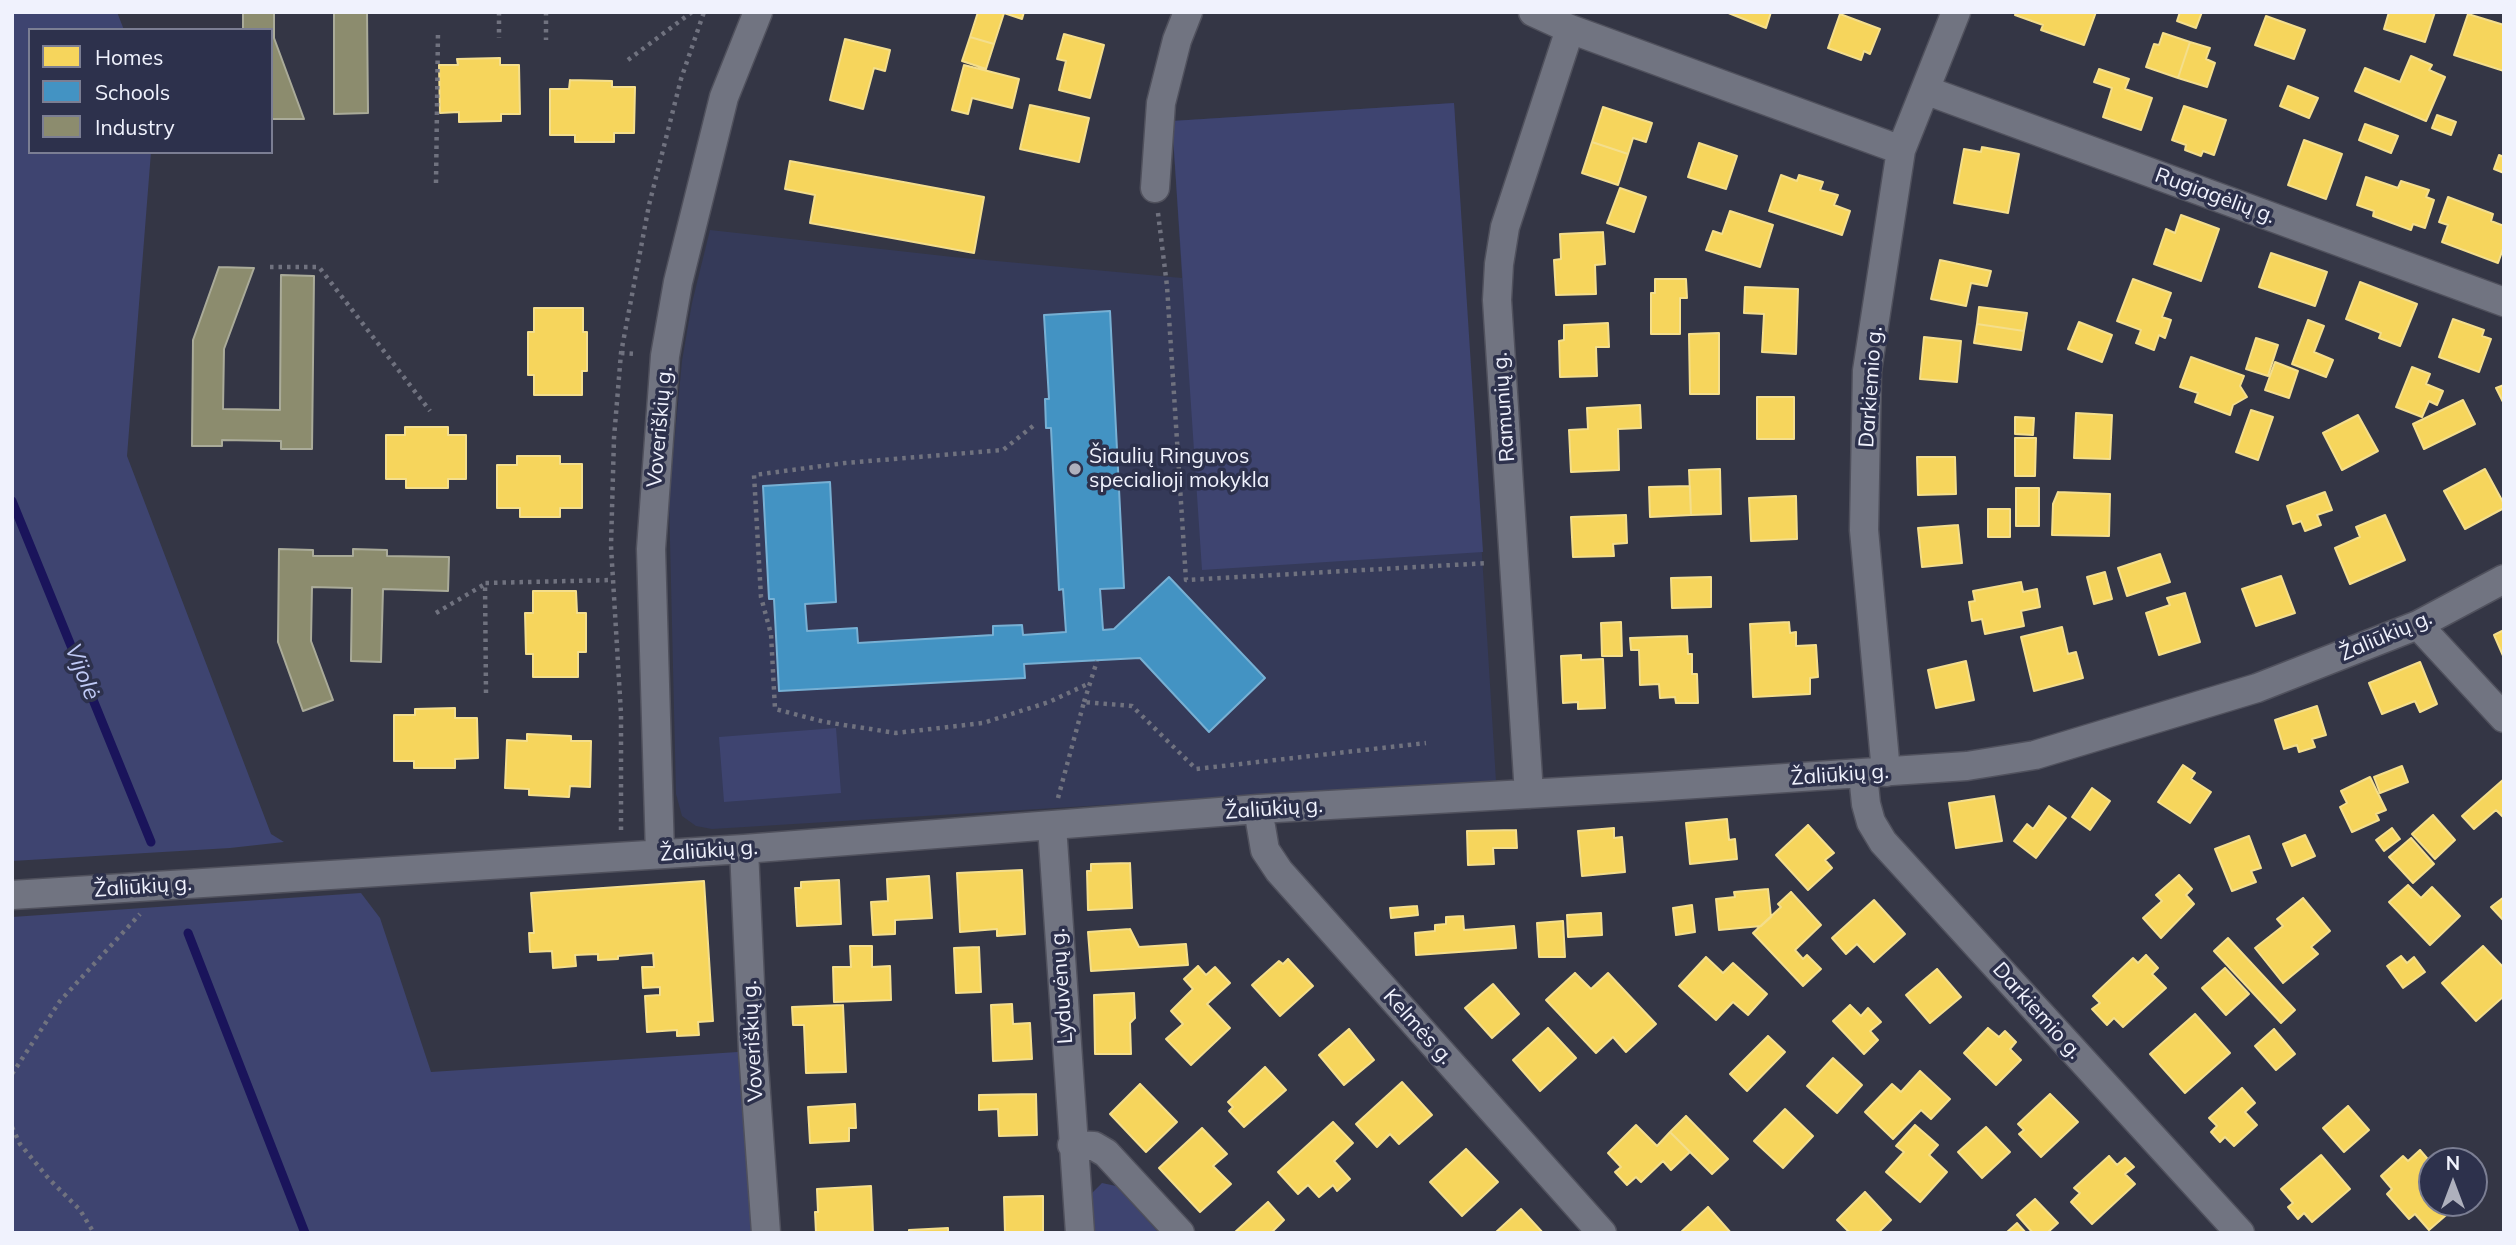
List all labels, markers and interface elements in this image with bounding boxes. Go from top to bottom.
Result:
legend [28,28,273,154]
text: Homes [95,44,163,70]
text: Schools [95,79,170,105]
text: Industry [95,114,175,140]
street label: Rugiagėlių g. [2151,163,2279,229]
street label: Darkiemio g. [1854,326,1888,448]
street label: Ramunių g. [1488,351,1520,463]
street label: Voveriškių g. [642,365,678,489]
place label: Šiaulių Ringuvos specialioji mokykla [1089,444,1269,494]
marker: Šiaulių Ringuvos specialioji mokykla [1067,461,1083,477]
street label: Žaliūkių g. [2336,605,2436,667]
water label: Vijolė [58,640,106,704]
street label: Žaliūkių g. [1790,759,1890,791]
street label: Žaliūkių g. [1224,793,1324,825]
street label: Žaliūkių g. [659,835,759,867]
street label: Žaliūkių g. [93,871,193,903]
street label: Lyduvėnų g. [1045,927,1079,1045]
street label: Darkiemio g. [1987,957,2087,1065]
street label: Voveriškių g. [737,980,769,1102]
street label: Kelmės g. [1378,984,1458,1070]
north arrow [2418,1147,2488,1217]
text: N [2446,1151,2460,1175]

